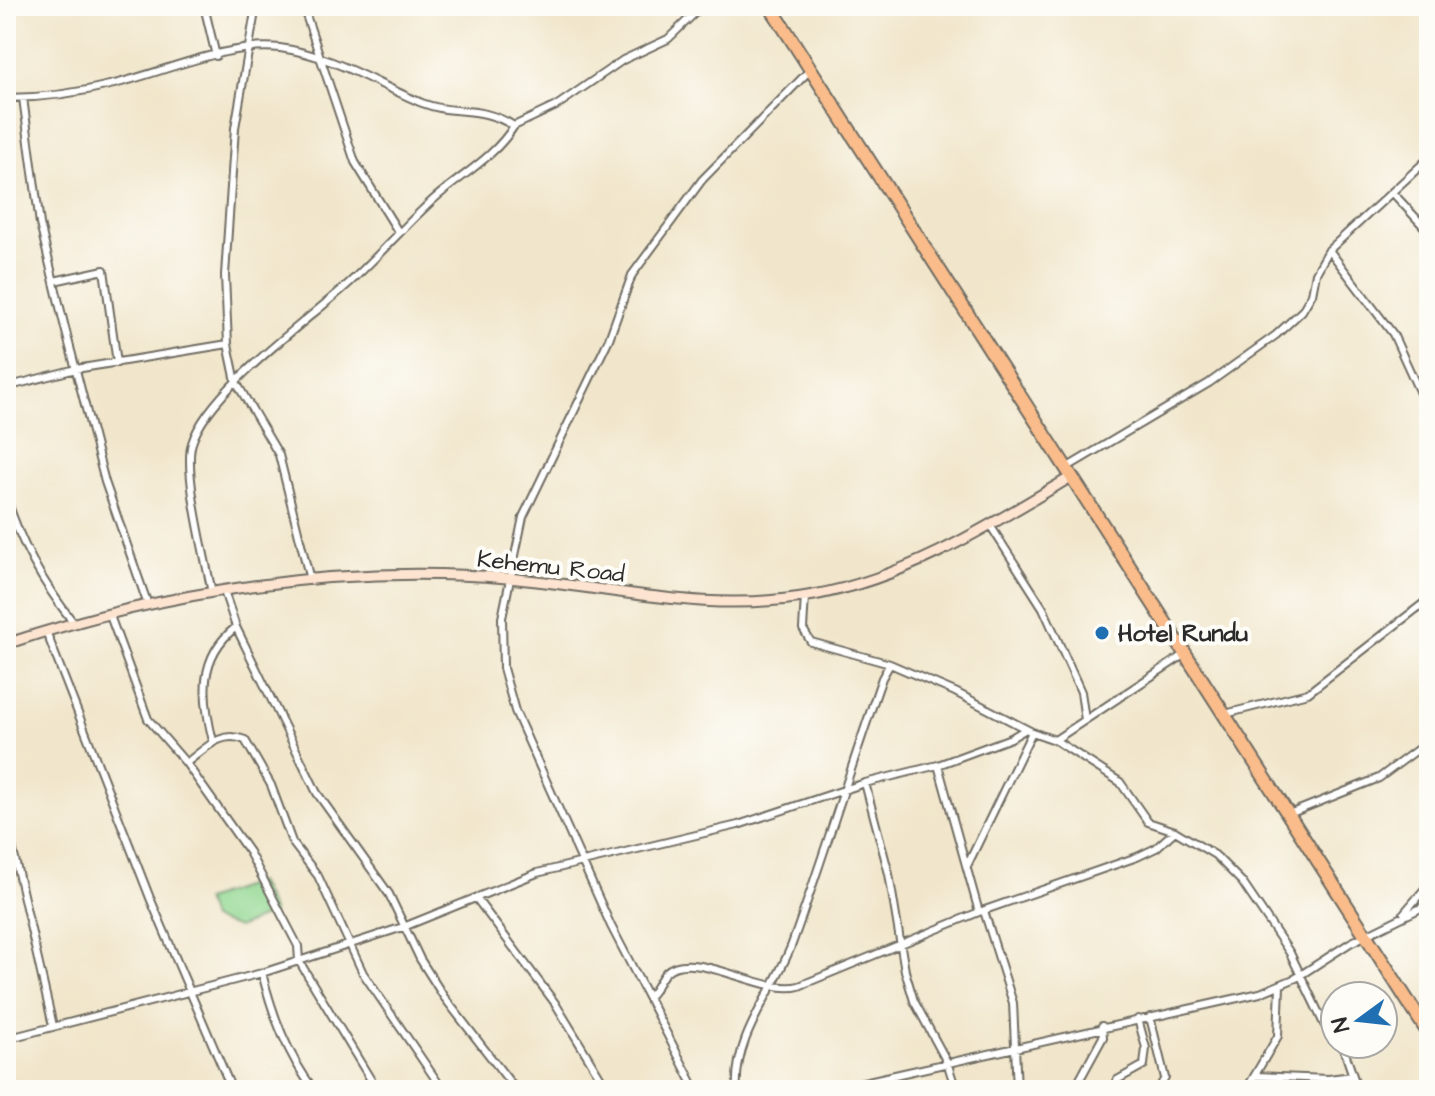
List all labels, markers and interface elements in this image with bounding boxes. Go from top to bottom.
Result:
street label: Kehemu Road [476,542,626,592]
place label: Hotel Rundu [1118,617,1248,651]
marker: Hotel Rundu [1093,624,1111,642]
north arrow [1319,980,1399,1060]
text: N [1324,1014,1358,1035]

